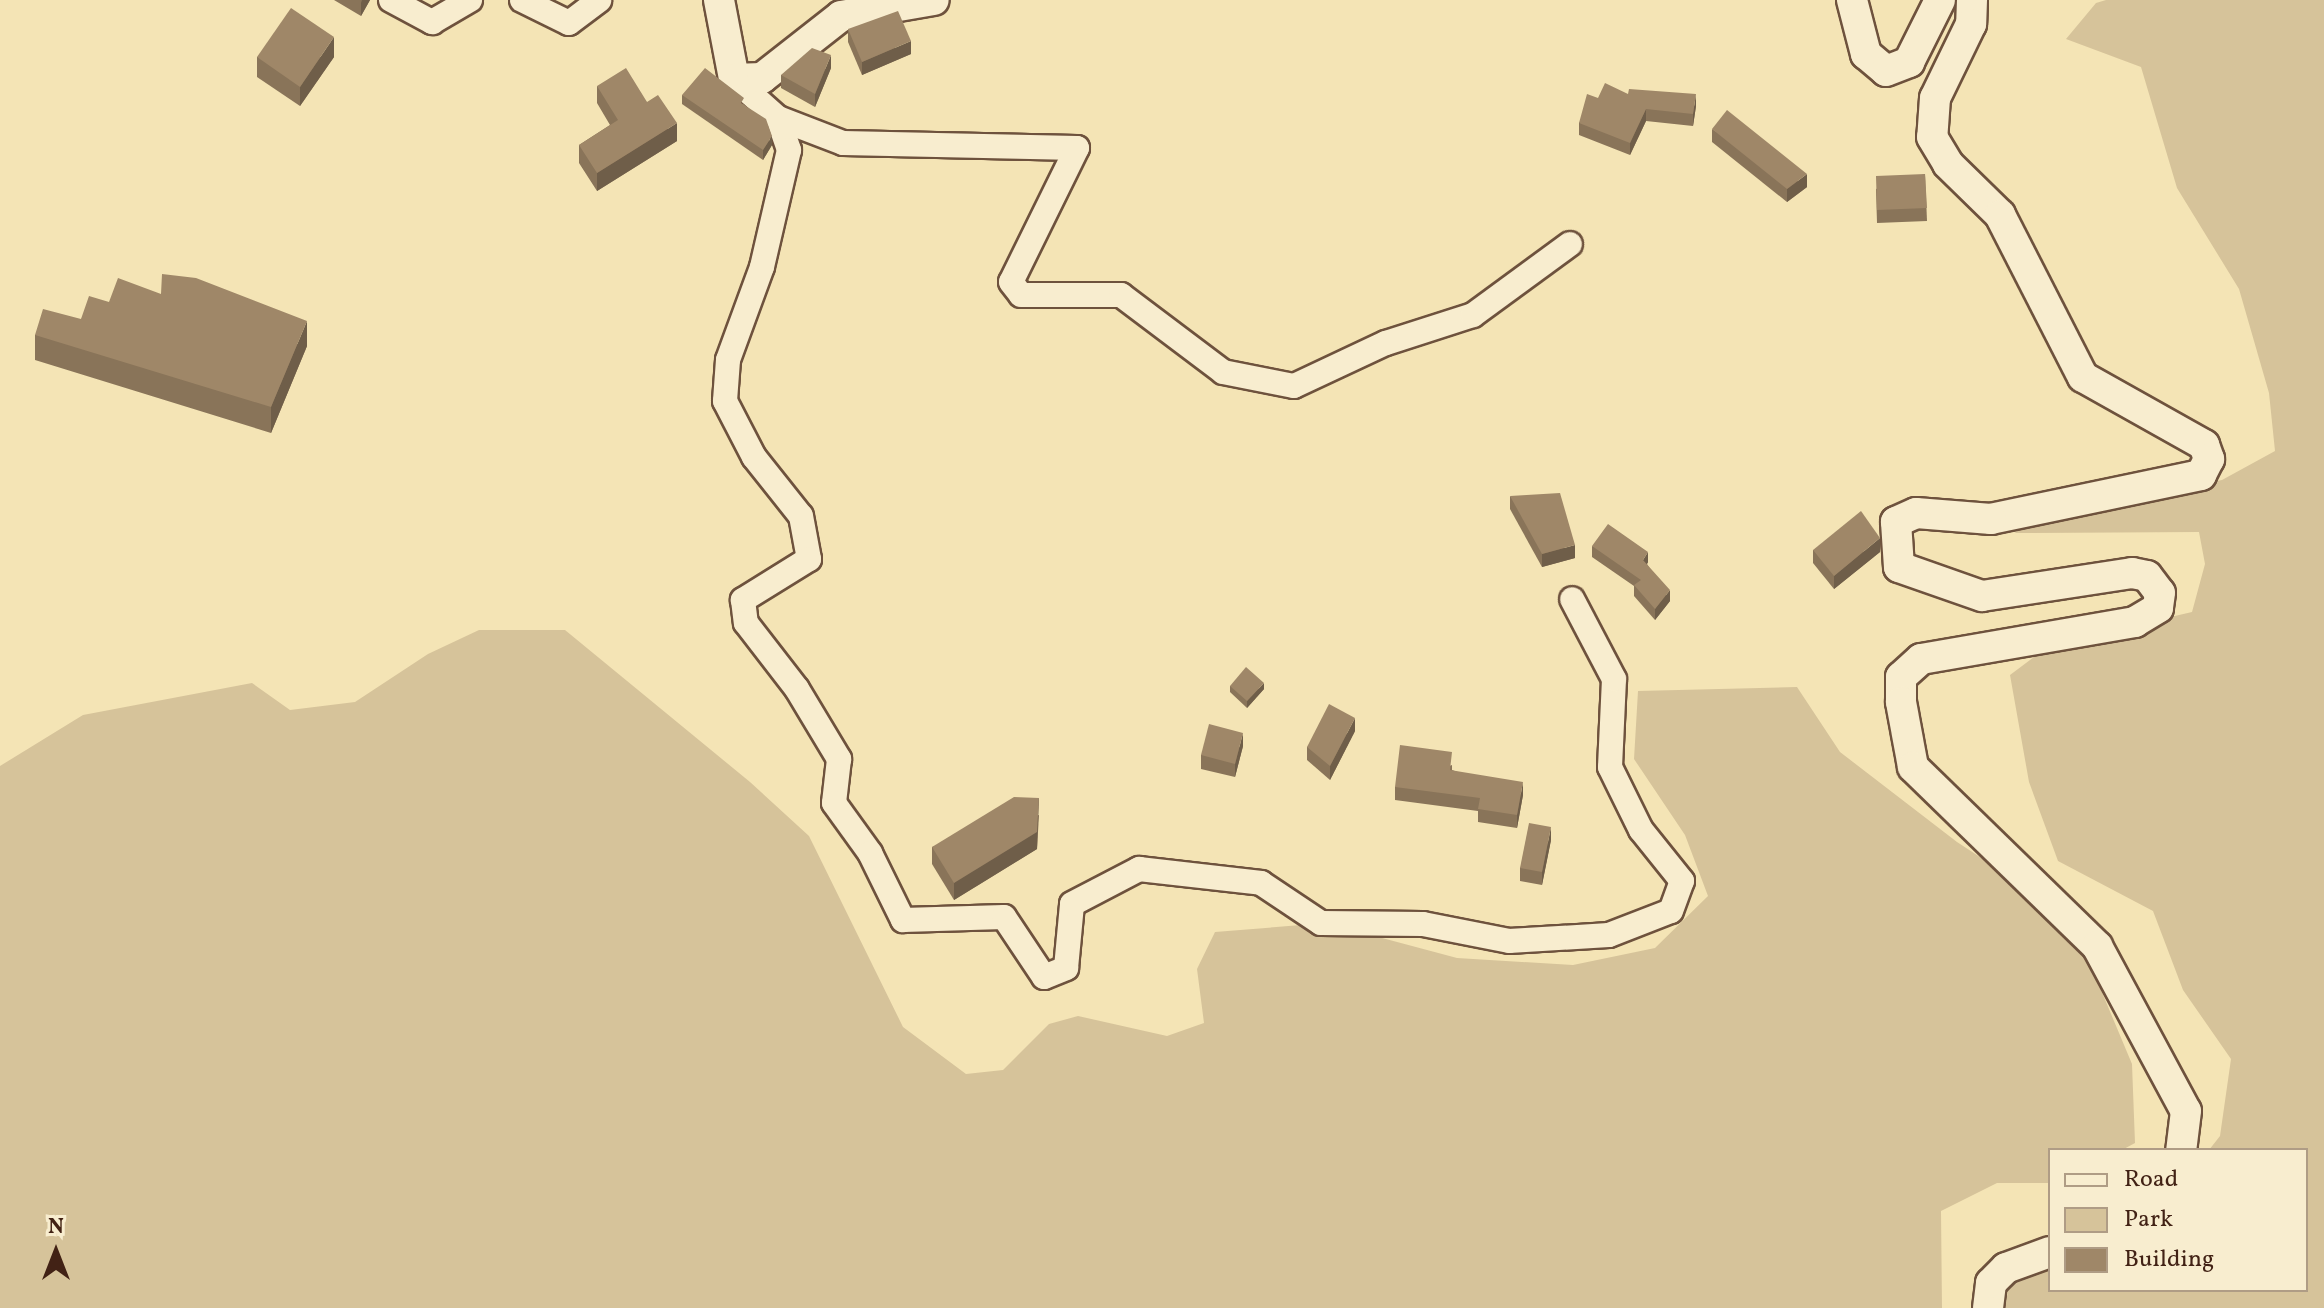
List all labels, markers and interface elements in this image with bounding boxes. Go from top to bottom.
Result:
legend [2048,1148,2308,1292]
text: Road [2124,1163,2178,1197]
text: Park [2124,1203,2173,1237]
north arrow [16,1212,96,1292]
text: N [48,1212,64,1243]
text: Building [2124,1243,2214,1277]

